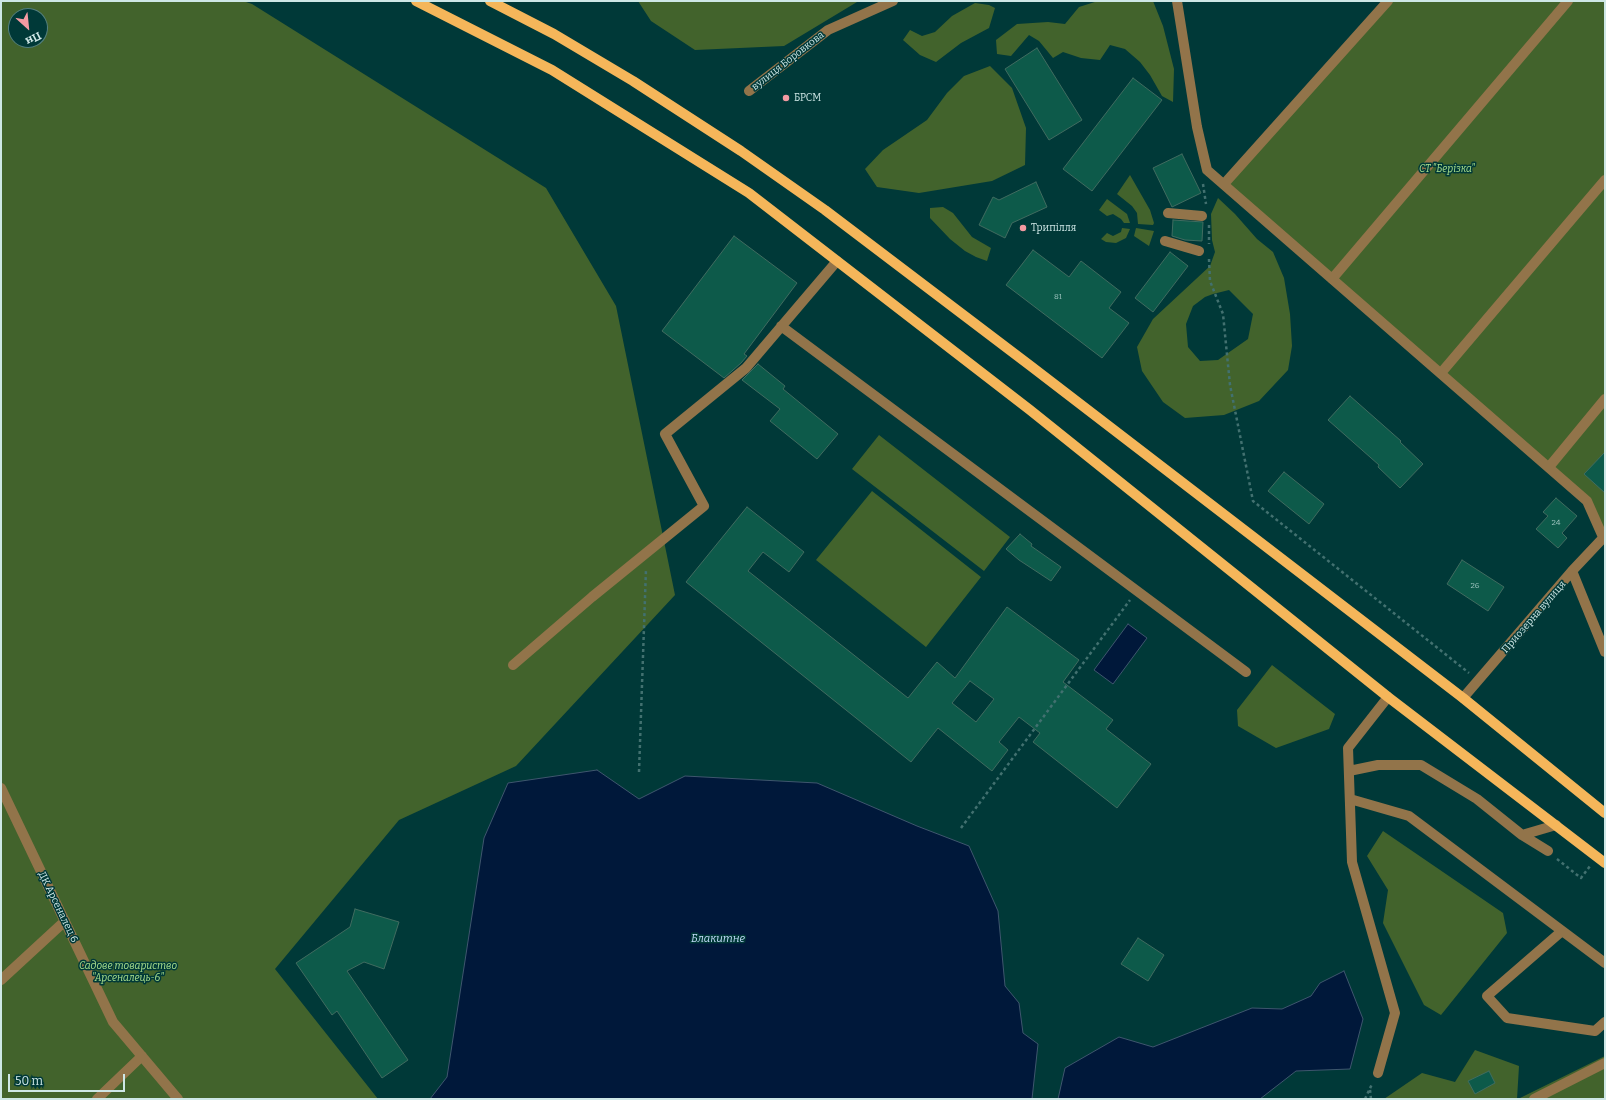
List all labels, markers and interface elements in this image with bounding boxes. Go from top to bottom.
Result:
north arrow [8,8,48,48]
text: Пн [23,29,43,48]
street label: вулиця Боровкова [749,29,827,93]
place label: БРСМ [794,92,821,104]
marker: БРСМ [781,93,791,103]
park label: СТ "Берізка" [1419,163,1475,175]
place label: Трипілля [1031,222,1076,234]
marker: Трипілля [1018,223,1028,233]
house number: 81 [1054,292,1062,302]
house number: 24 [1551,518,1561,528]
street label: Приозерна вулиця [1499,578,1569,656]
house number: 26 [1470,581,1480,591]
street label: ДК Арсеналец 6 [36,870,80,944]
water label: Блакитне [691,932,745,946]
park label: Садове товариство "Арсеналець-6" [79,960,177,984]
scale bar [10,1066,127,1092]
text: 50 m [15,1074,43,1088]

